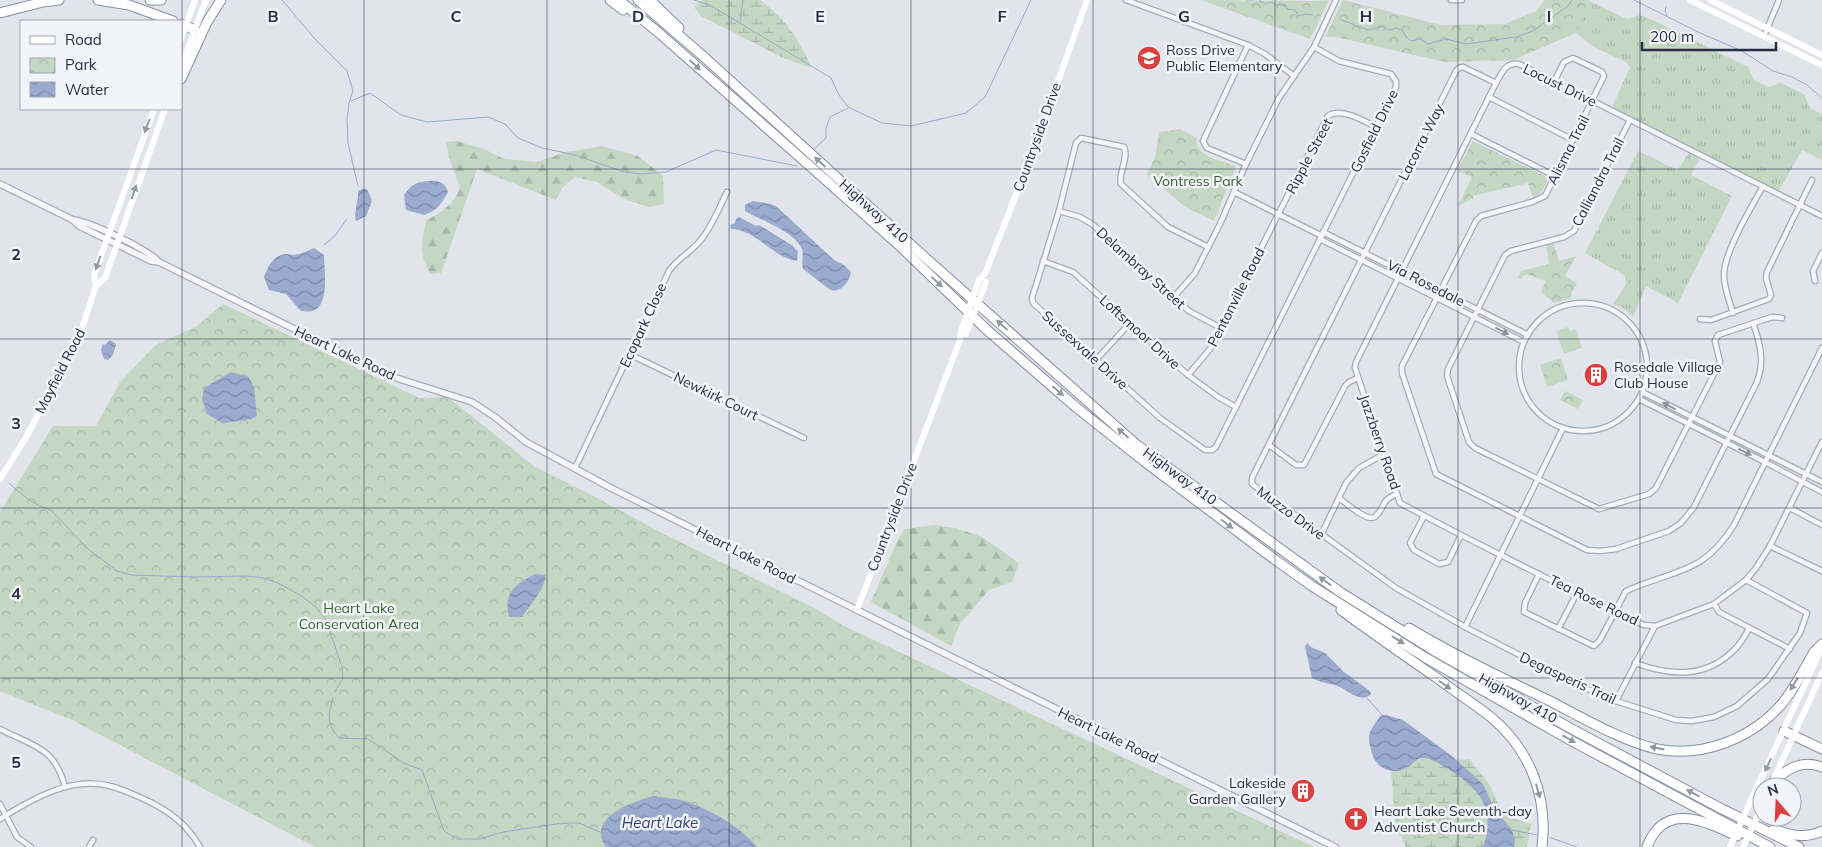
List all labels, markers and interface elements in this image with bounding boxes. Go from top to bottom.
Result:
text: B [267,6,279,26]
text: C [451,6,462,26]
text: D [632,6,644,26]
text: E [815,6,825,26]
text: F [997,6,1007,26]
text: G [1178,6,1190,26]
text: H [1360,6,1372,26]
text: I [1547,6,1551,26]
legend [20,20,182,110]
scale bar [1642,20,1776,52]
text: 200 m [1650,27,1694,46]
text: Road [65,30,102,49]
place label: Ross Drive Public Elementary [1166,41,1283,75]
school or university icon: Ross Drive Public Elementary [1136,45,1162,71]
text: Park [65,55,97,74]
one-way arrow [689,59,701,71]
street label: Locust Drive [1520,59,1600,111]
text: Water [65,80,109,99]
street label: Countryside Drive [1009,80,1065,194]
street label: Gosfield Drive [1346,87,1402,175]
street label: Lacorra Way [1394,100,1448,183]
street label: Alisma Trail [1543,112,1593,188]
street label: Ripple Street [1282,115,1337,197]
one-way arrow [143,119,150,134]
street label: Calliandra Trail [1568,135,1628,229]
one-way arrow [813,156,826,167]
park label: Vontress Park [1153,172,1244,190]
street label: Highway 410 [836,175,912,247]
one-way arrow [131,184,139,199]
street label: Delambray Street [1093,223,1189,313]
text: 2 [11,244,21,264]
street label: Pentonville Road [1203,245,1269,349]
one-way arrow [94,255,101,270]
street label: Via Rosedale [1384,256,1468,310]
one-way arrow [931,276,943,288]
street label: Ecopark Close [616,280,670,370]
street label: Loftsmoor Drive [1096,291,1184,373]
street label: Sussexvale Drive [1038,307,1132,393]
one-way arrow [996,319,1008,331]
street label: Heart Lake Road [292,322,398,384]
street label: Mayfield Road [31,325,89,417]
one-way arrow [1495,327,1509,335]
place label: Rosedale Village Club House [1614,358,1722,392]
building icon: Rosedale Village Club House [1583,362,1609,388]
street label: Newkirk Court [671,368,761,424]
one-way arrow [1051,385,1063,397]
street label: Jazzberry Road [1355,392,1405,492]
one-way arrow [1661,402,1676,410]
text: 3 [11,413,21,433]
one-way arrow [1118,427,1130,439]
street label: Highway 410 [1139,443,1221,509]
one-way arrow [1738,448,1752,456]
street label: Countryside Drive [863,460,921,574]
street label: Muzzo Drive [1253,482,1329,544]
one-way arrow [1220,518,1233,529]
street label: Heart Lake Road [693,522,799,588]
street label: Tea Rose Road [1546,571,1642,629]
one-way arrow [1318,576,1332,586]
text: 4 [11,583,21,603]
park label: Heart Lake Conservation Area [299,599,419,633]
one-way arrow [1391,635,1404,645]
street label: Degasperis Trail [1517,648,1619,708]
street label: Highway 410 [1475,669,1561,727]
one-way arrow [1790,678,1799,691]
one-way arrow [1438,679,1451,690]
street label: Heart Lake Road [1055,703,1161,767]
one-way arrow [1562,734,1575,743]
one-way arrow [1649,744,1664,752]
text: 5 [11,752,21,772]
one-way arrow [1763,758,1771,772]
place label: Lakeside Garden Gallery [1189,774,1287,808]
north arrow [1752,777,1802,827]
building icon: Lakeside Garden Gallery [1290,778,1316,804]
text: N [1765,779,1781,800]
one-way arrow [1535,784,1543,799]
one-way arrow [1686,789,1700,797]
place label: Heart Lake Seventh-day Adventist Church [1374,802,1533,836]
church icon: Heart Lake Seventh-day Adventist Church [1343,806,1369,832]
water label: Heart Lake [622,813,698,832]

